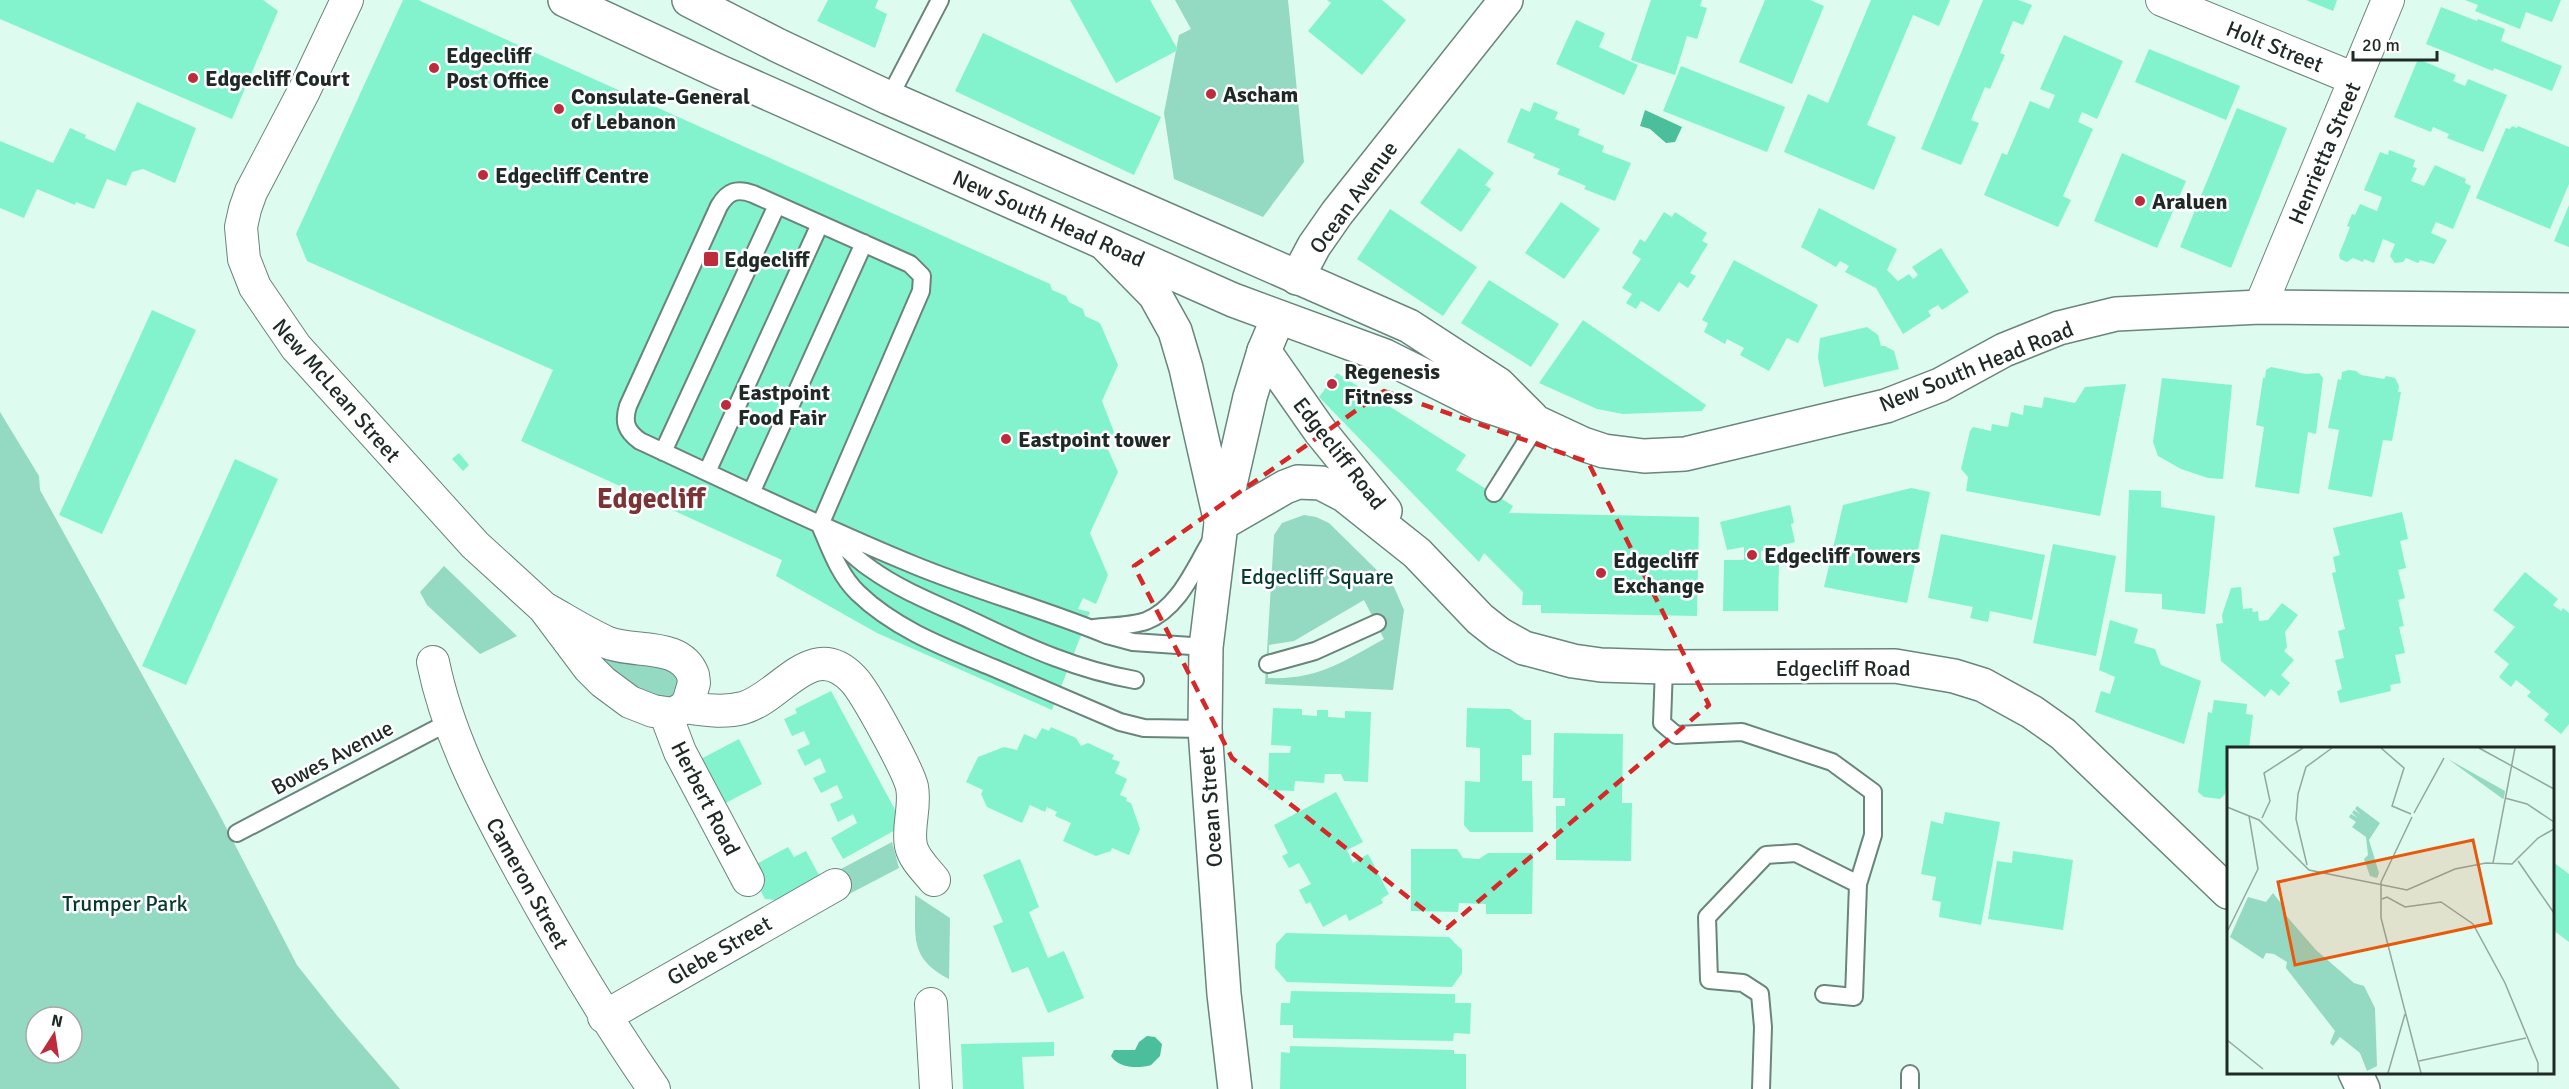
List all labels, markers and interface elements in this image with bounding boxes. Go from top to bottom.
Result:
street label: Holt Street [2222,15,2328,78]
scale bar [2353,24,2437,62]
text: 20 m [2362,34,2400,56]
place label: Edgecliff Post Office [446,42,549,94]
marker: Edgecliff Post Office [427,61,441,75]
place label: Edgecliff Court [205,65,350,92]
marker: Edgecliff Court [186,71,200,85]
street label: Henrietta Street [2282,78,2367,228]
place label: Ascham [1223,81,1298,108]
place label: Consulate-General of Lebanon [571,83,750,135]
marker: Ascham [1204,87,1218,101]
marker: Consulate-General of Lebanon [552,102,566,116]
street label: Ocean Avenue [1304,136,1403,259]
place label: Edgecliff Centre [495,162,649,189]
street label: New South Head Road [949,164,1149,273]
marker: Edgecliff Centre [476,168,490,182]
place label: Araluen [2152,188,2227,215]
marker: Araluen [2133,194,2147,208]
place label: Edgecliff [724,246,810,273]
marker: Edgecliff [702,250,720,268]
street label: New McLean Street [267,313,407,468]
street label: New South Head Road [1875,315,2077,418]
place label: Regenesis Fitness [1344,358,1440,410]
marker: Regenesis Fitness [1325,377,1339,391]
place label: Eastpoint Food Fair [738,379,830,431]
street label: Edgecliff Road [1287,392,1392,515]
marker: Eastpoint Food Fair [719,398,733,412]
place label: Eastpoint tower [1018,426,1171,453]
marker: Eastpoint tower [999,432,1013,446]
district label: Edgecliff [597,482,706,516]
place label: Edgecliff Towers [1764,542,1921,569]
place label: Edgecliff Exchange [1613,547,1704,599]
marker: Edgecliff Towers [1745,548,1759,562]
park label: Edgecliff Square [1240,563,1394,590]
marker: Edgecliff Exchange [1594,566,1608,580]
street label: Edgecliff Road [1775,655,1911,682]
street label: Bowes Avenue [267,714,398,801]
street label: Herbert Road [665,737,746,860]
street label: Ocean Street [1193,745,1228,868]
inset map [2227,747,2554,1074]
street label: Cameron Street [480,813,575,954]
park label: Trumper Park [62,890,188,917]
street label: Glebe Street [662,910,777,991]
north arrow [24,1005,84,1065]
text: N [49,1010,64,1032]

